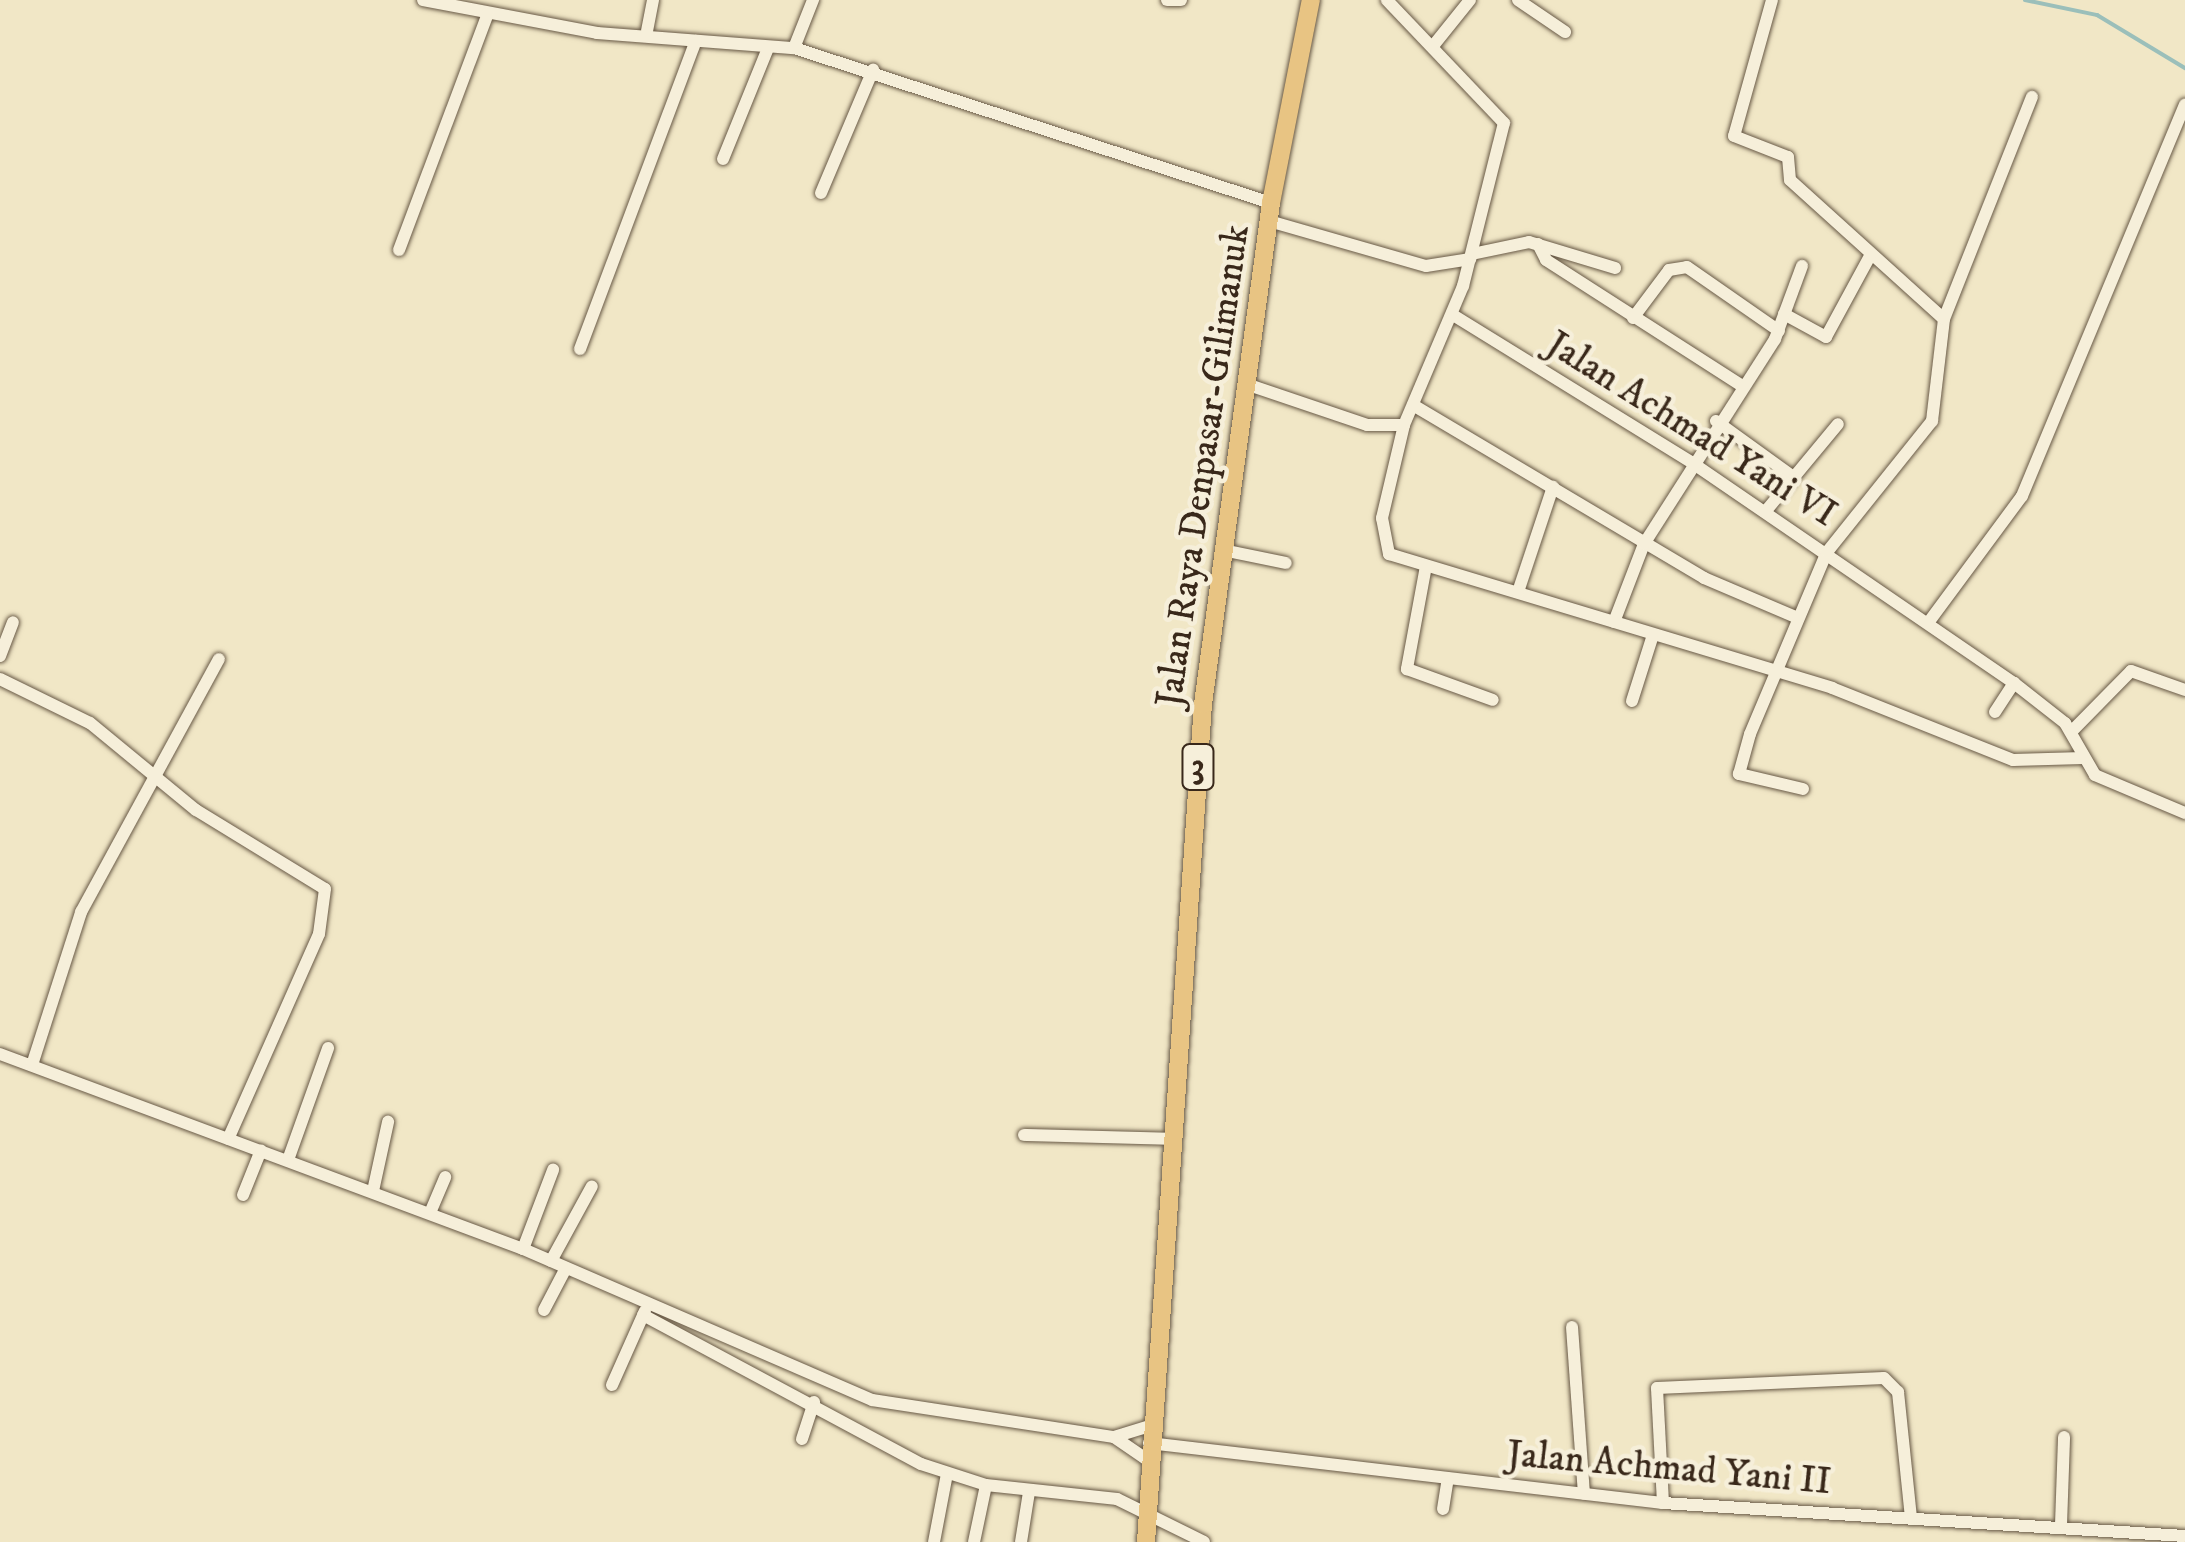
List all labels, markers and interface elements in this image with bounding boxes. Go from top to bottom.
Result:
street label: Jalan Raya Denpasar-Gilimanuk [1148,222,1260,710]
street label: Jalan Achmad Yani VI [1537,322,1845,538]
road number: 3 [1180,737,1216,797]
street label: Jalan Achmad Yani II [1505,1432,1833,1506]

